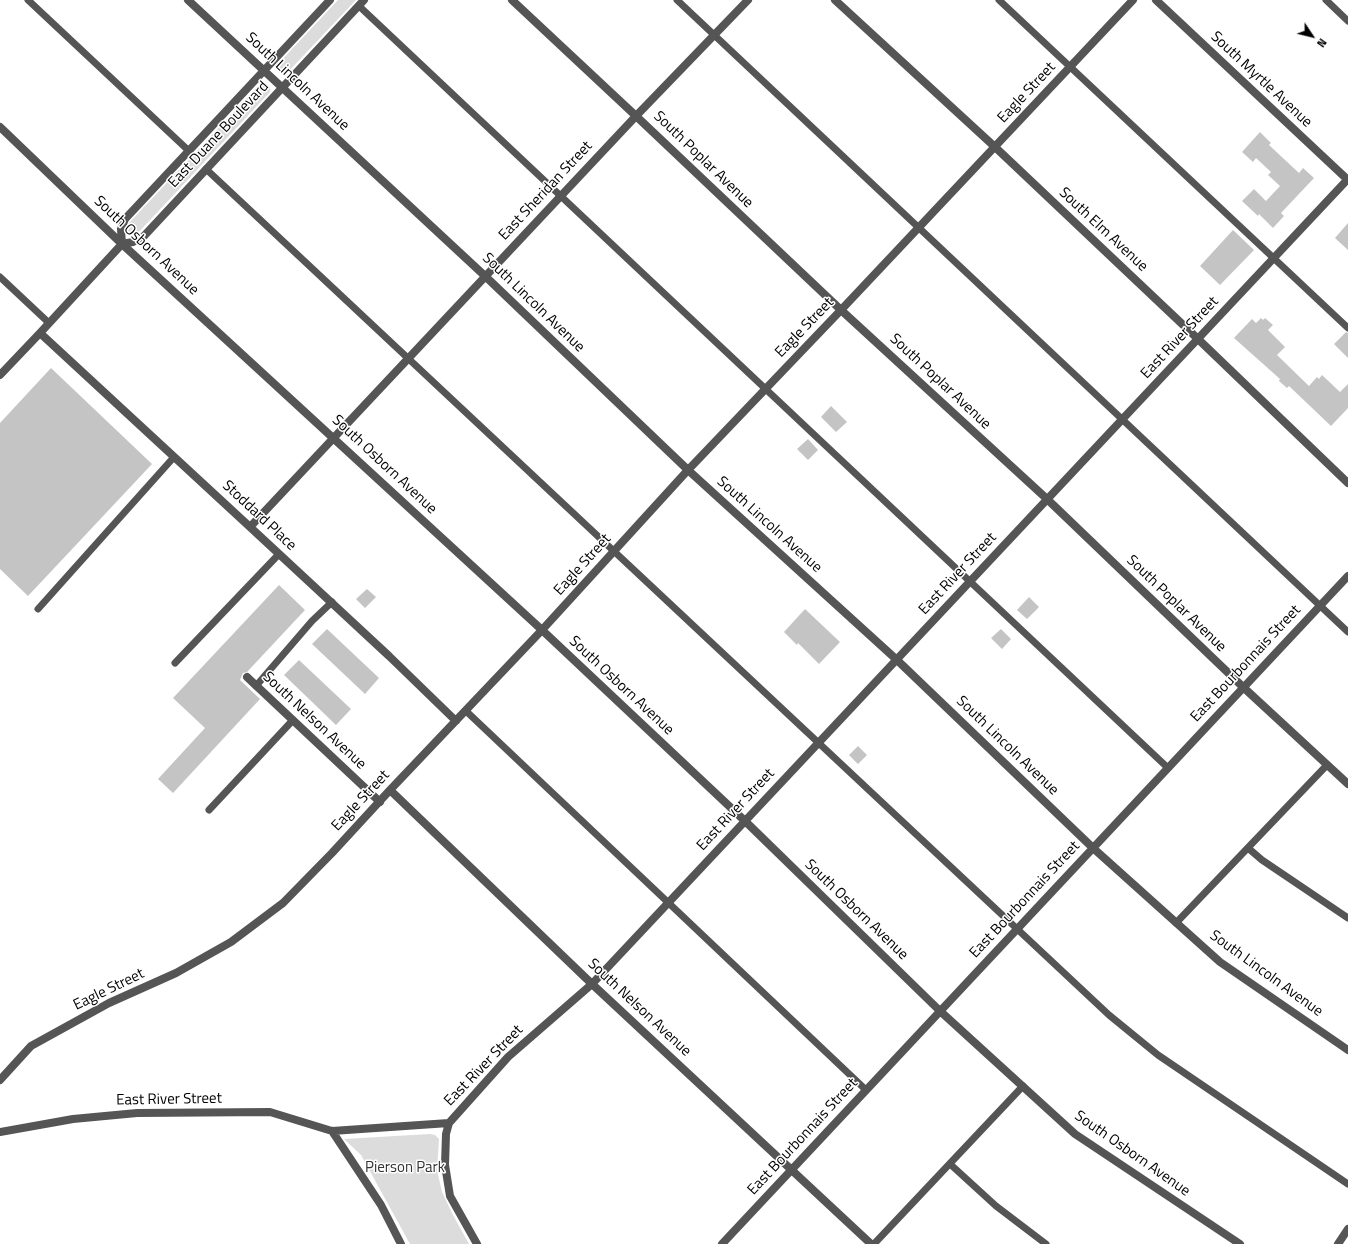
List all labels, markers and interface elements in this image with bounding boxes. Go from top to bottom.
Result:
north arrow [1292,16,1332,56]
street label: South Myrtle Avenue [1207,28,1315,132]
street label: South Lincoln Avenue [241,29,353,135]
text: N [1313,35,1331,51]
street label: Eagle Street [994,59,1060,127]
street label: East Duane Boulevard [165,78,273,192]
street label: South Poplar Avenue [649,108,757,212]
street label: East Sheridan Street [495,138,597,244]
street label: South Elm Avenue [1055,184,1151,276]
street label: South Osborn Avenue [90,193,202,299]
street label: South Lincoln Avenue [478,250,588,356]
street label: East River Street [1137,293,1223,383]
street label: Eagle Street [772,294,838,362]
street label: South Poplar Avenue [886,331,994,433]
street label: South Osborn Avenue [328,412,440,518]
street label: South Lincoln Avenue [713,473,825,577]
street label: Stoddard Place [218,477,300,555]
street label: East River Street [915,529,1001,619]
street label: Eagle Street [551,531,615,599]
street label: South Poplar Avenue [1122,552,1230,656]
street label: East Bourbonnais Street [1187,602,1305,726]
street label: South Osborn Avenue [565,633,677,739]
street label: South Nelson Avenue [259,668,369,774]
street label: South Lincoln Avenue [952,693,1062,799]
street label: East River Street [693,765,779,855]
street label: Eagle Street [328,767,394,835]
street label: East Bourbonnais Street [966,838,1084,962]
street label: South Osborn Avenue [801,856,911,964]
street label: South Lincoln Avenue [1206,927,1326,1021]
street label: South Nelson Avenue [584,955,694,1061]
street label: Eagle Street [71,965,147,1015]
street label: East River Street [441,1022,527,1110]
street label: East Bourbonnais Street [744,1075,862,1199]
street label: East River Street [116,1090,222,1110]
street label: South Osborn Avenue [1071,1107,1193,1201]
park label: Pierson Park [365,1159,445,1177]

